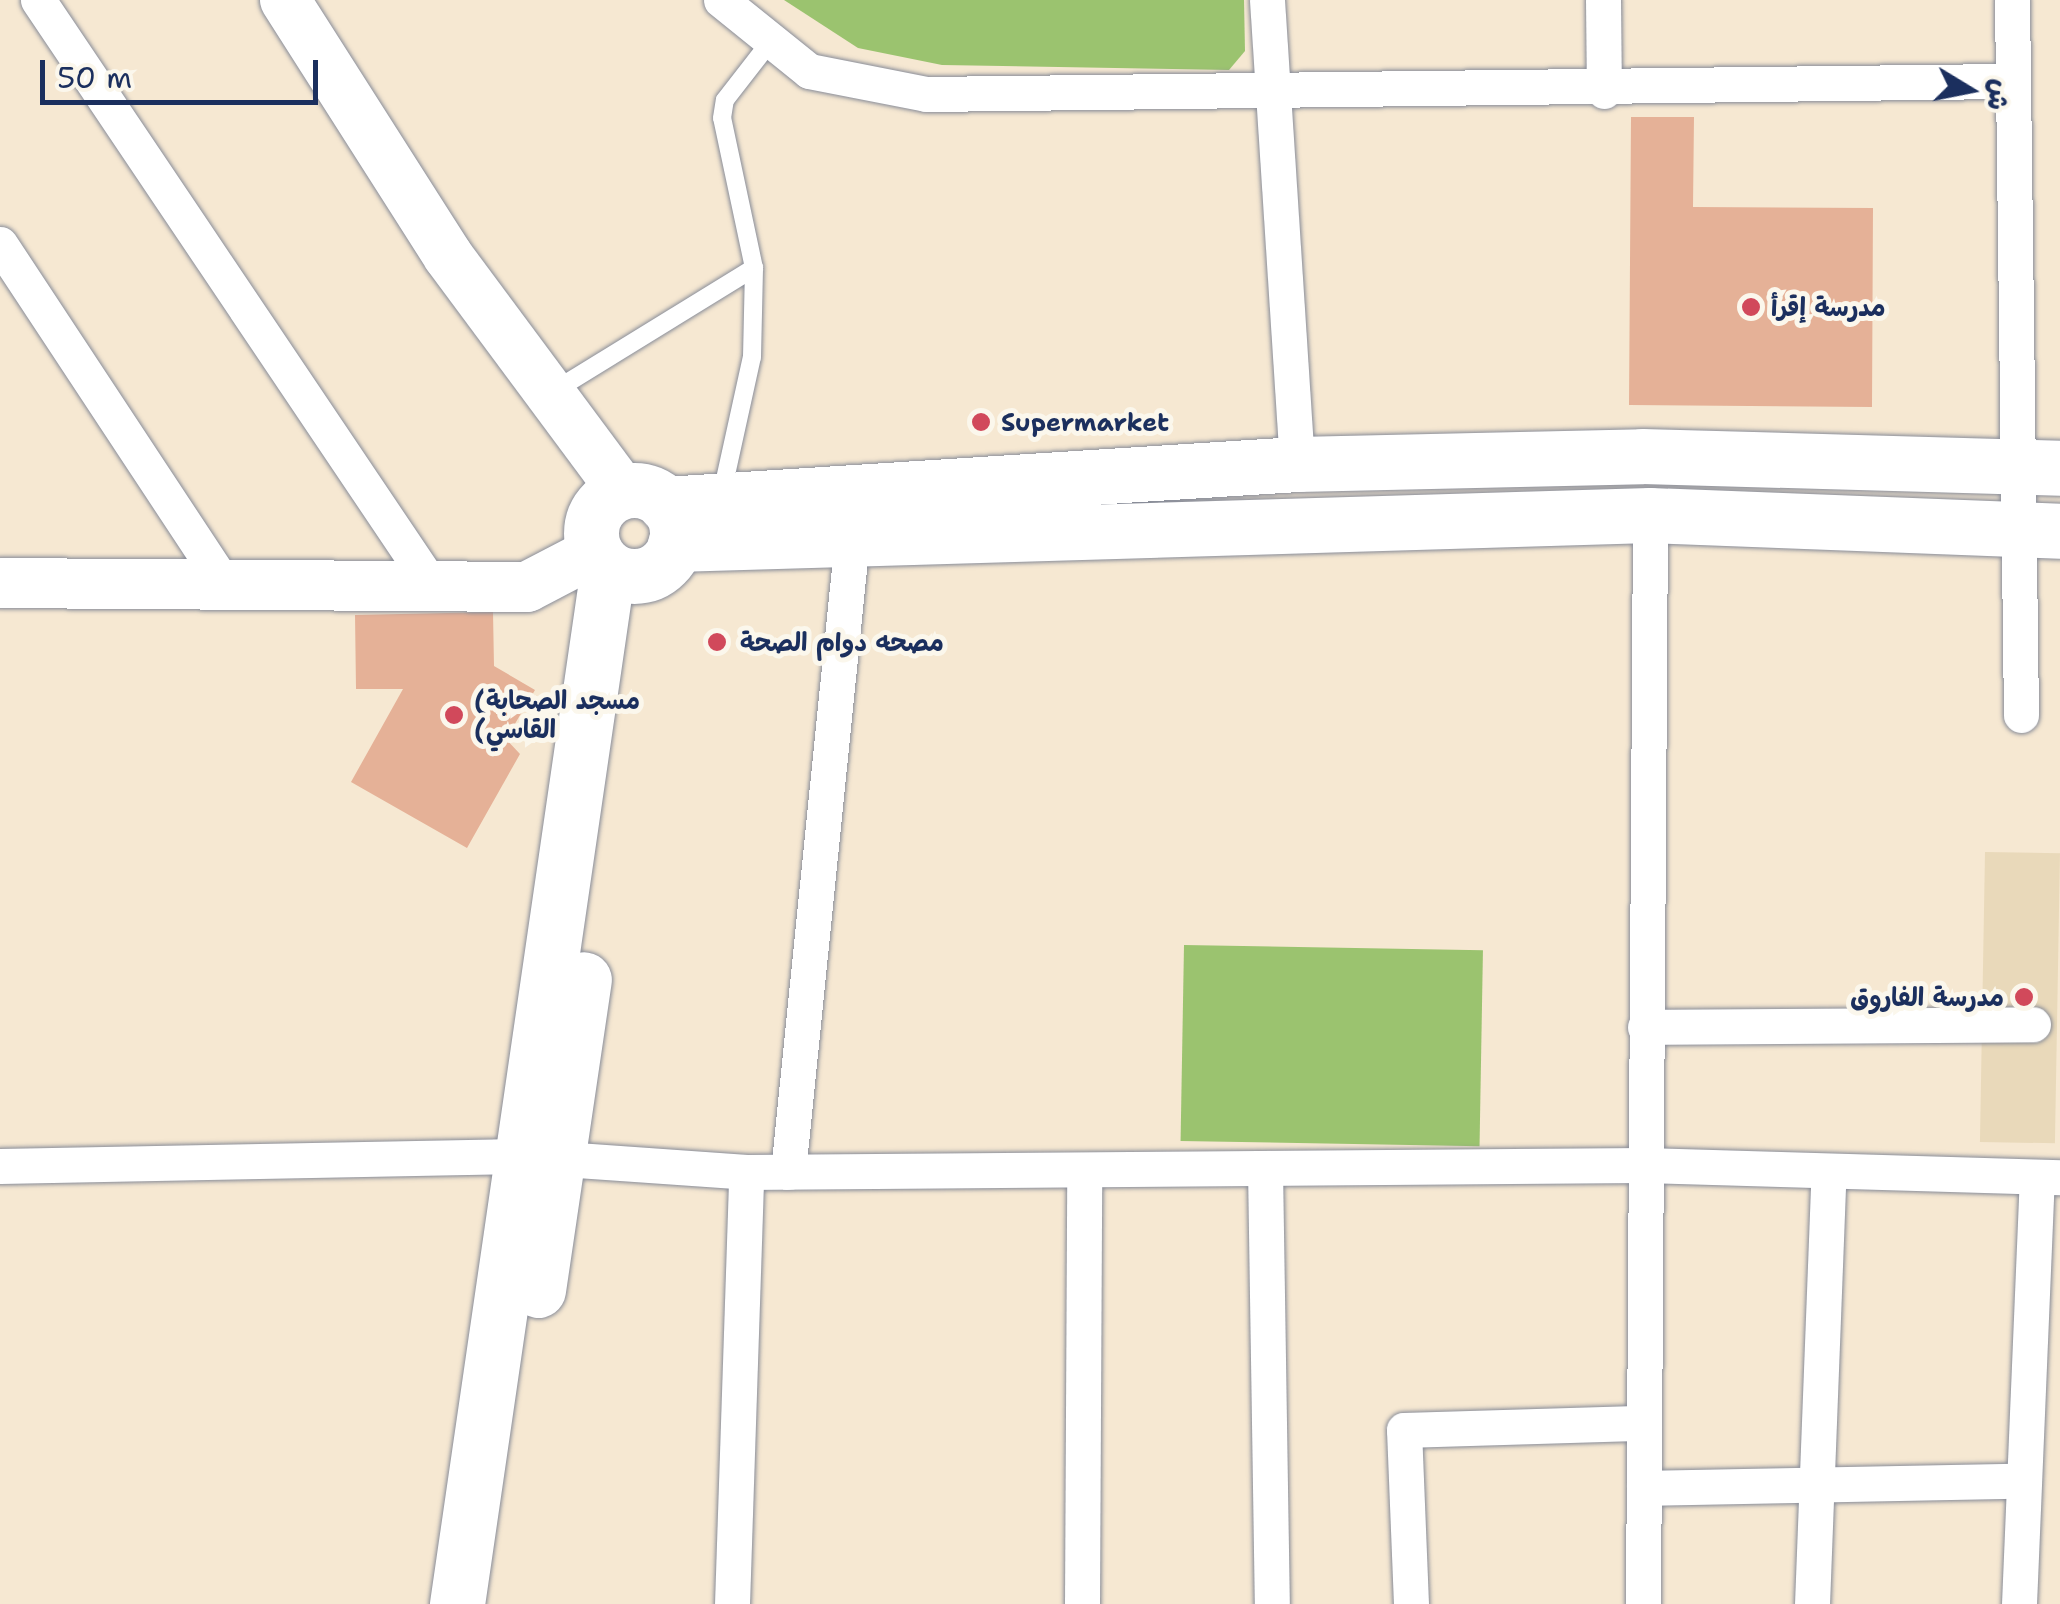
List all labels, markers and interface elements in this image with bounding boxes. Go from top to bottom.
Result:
scale bar [45,40,322,102]
north arrow [1920,40,2020,140]
text: 50 m [57,57,132,98]
text: ش [1978,77,2021,114]
place label: مدرسة إقرأ [1771,292,1886,322]
marker: مدرسة إقرأ [1740,296,1762,318]
place label: Supermarket [1001,407,1169,437]
marker: Supermarket [970,411,992,433]
place label: مصحه دوام الصحة [740,627,944,657]
marker: مصحه دوام الصحة [704,629,730,655]
place label: (مسجد الصحابة (القاسي [474,686,640,745]
marker: (مسجد الصحابة (القاسي [443,704,465,726]
place label: مدرسة الفاروق [1850,982,2004,1012]
marker: مدرسة الفاروق [2013,986,2035,1008]

